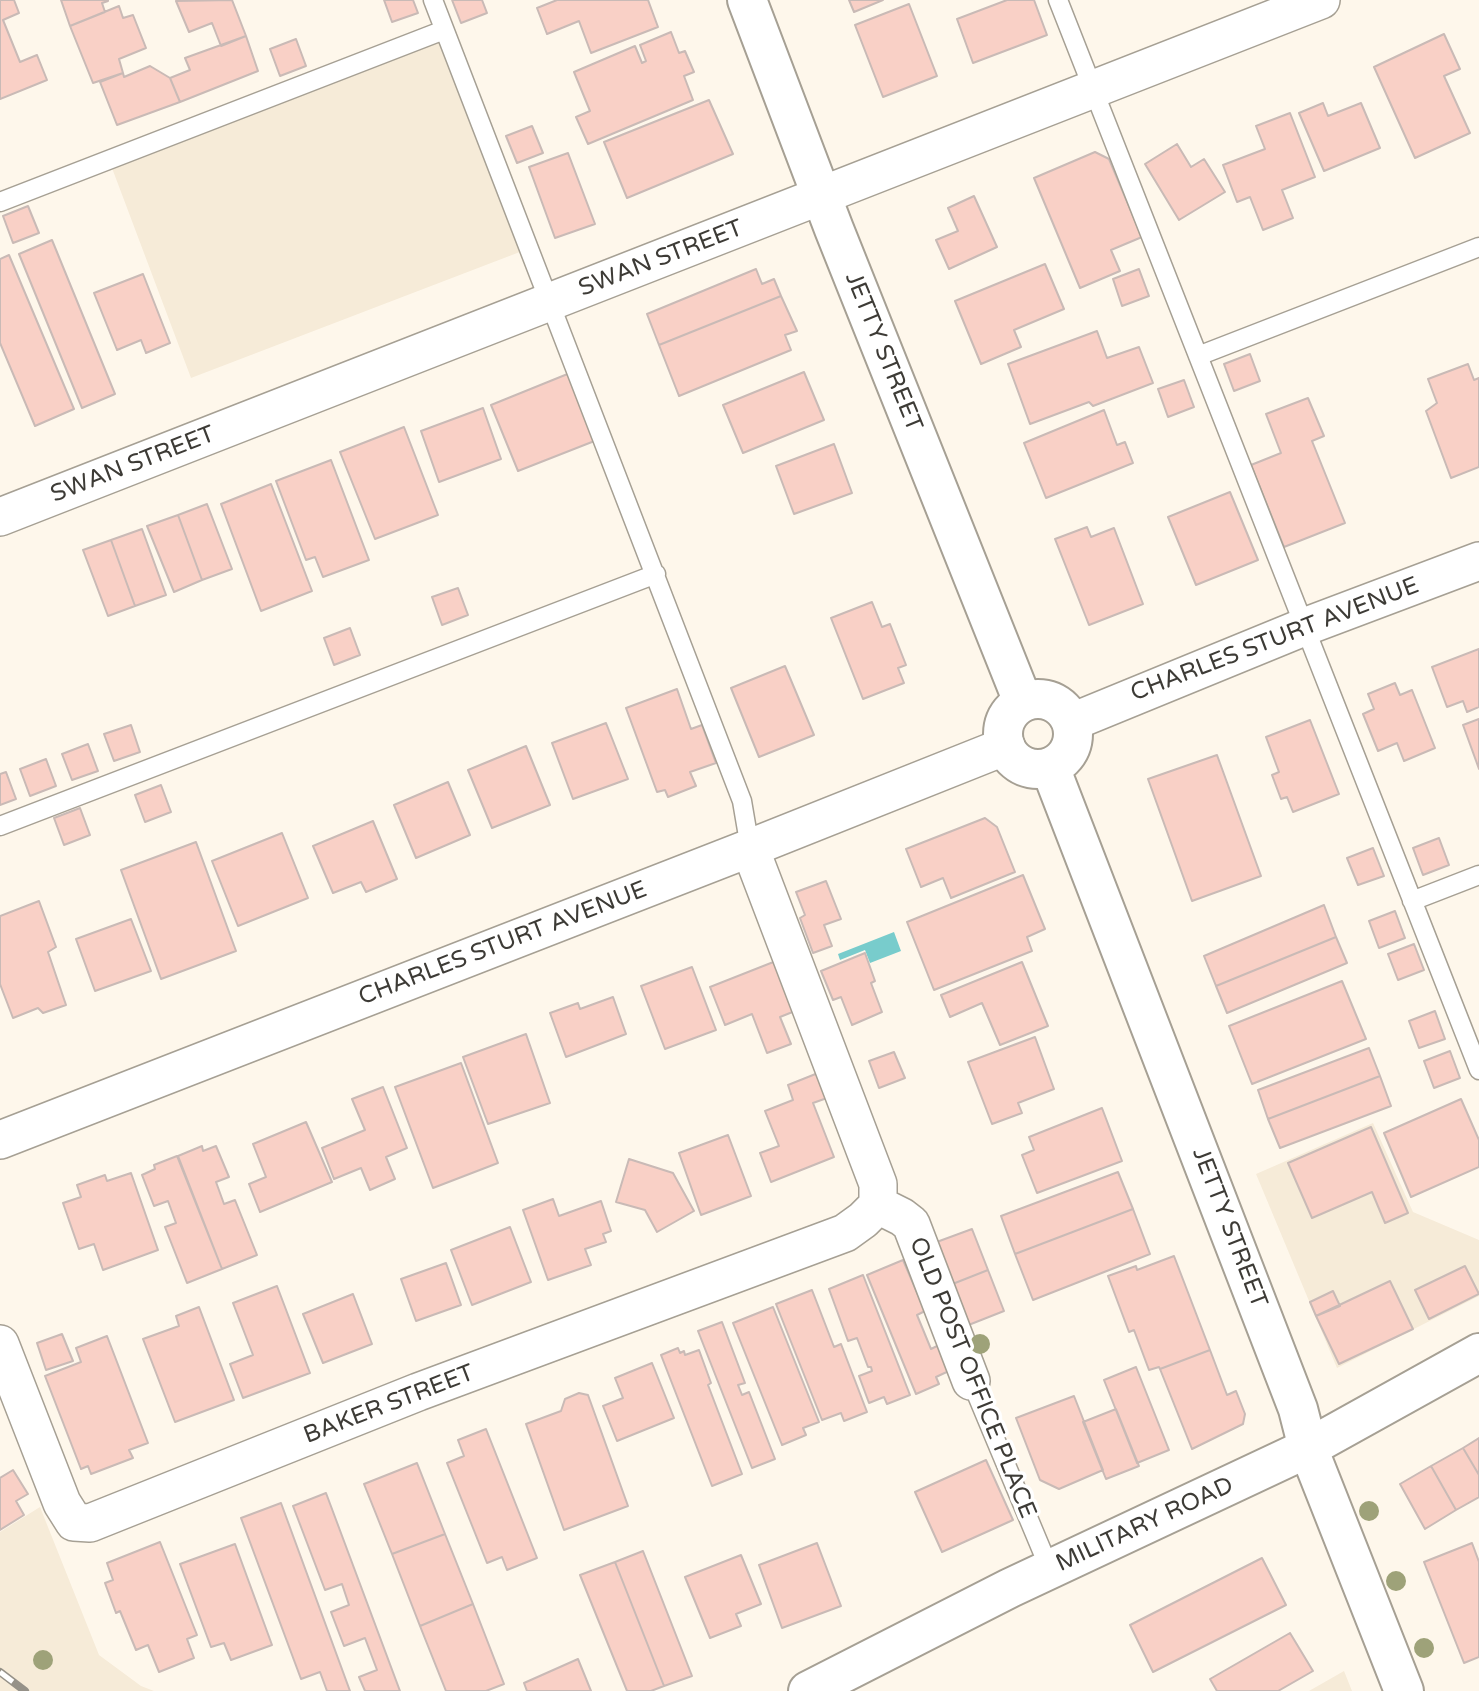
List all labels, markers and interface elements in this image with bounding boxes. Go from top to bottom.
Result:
street label: SWAN STREET [575,215,747,303]
street label: JETTY STREET [838,268,928,436]
street label: SWAN STREET [47,421,219,509]
street label: CHARLES STURT AVENUE [1127,572,1423,708]
street label: CHARLES STURT AVENUE [355,876,651,1012]
street label: JETTY STREET [1185,1144,1273,1312]
street label: OLD POST OFFICE PLACE [902,1233,1042,1523]
street label: BAKER STREET [300,1359,478,1451]
street label: MILITARY ROAD [1052,1471,1238,1579]

